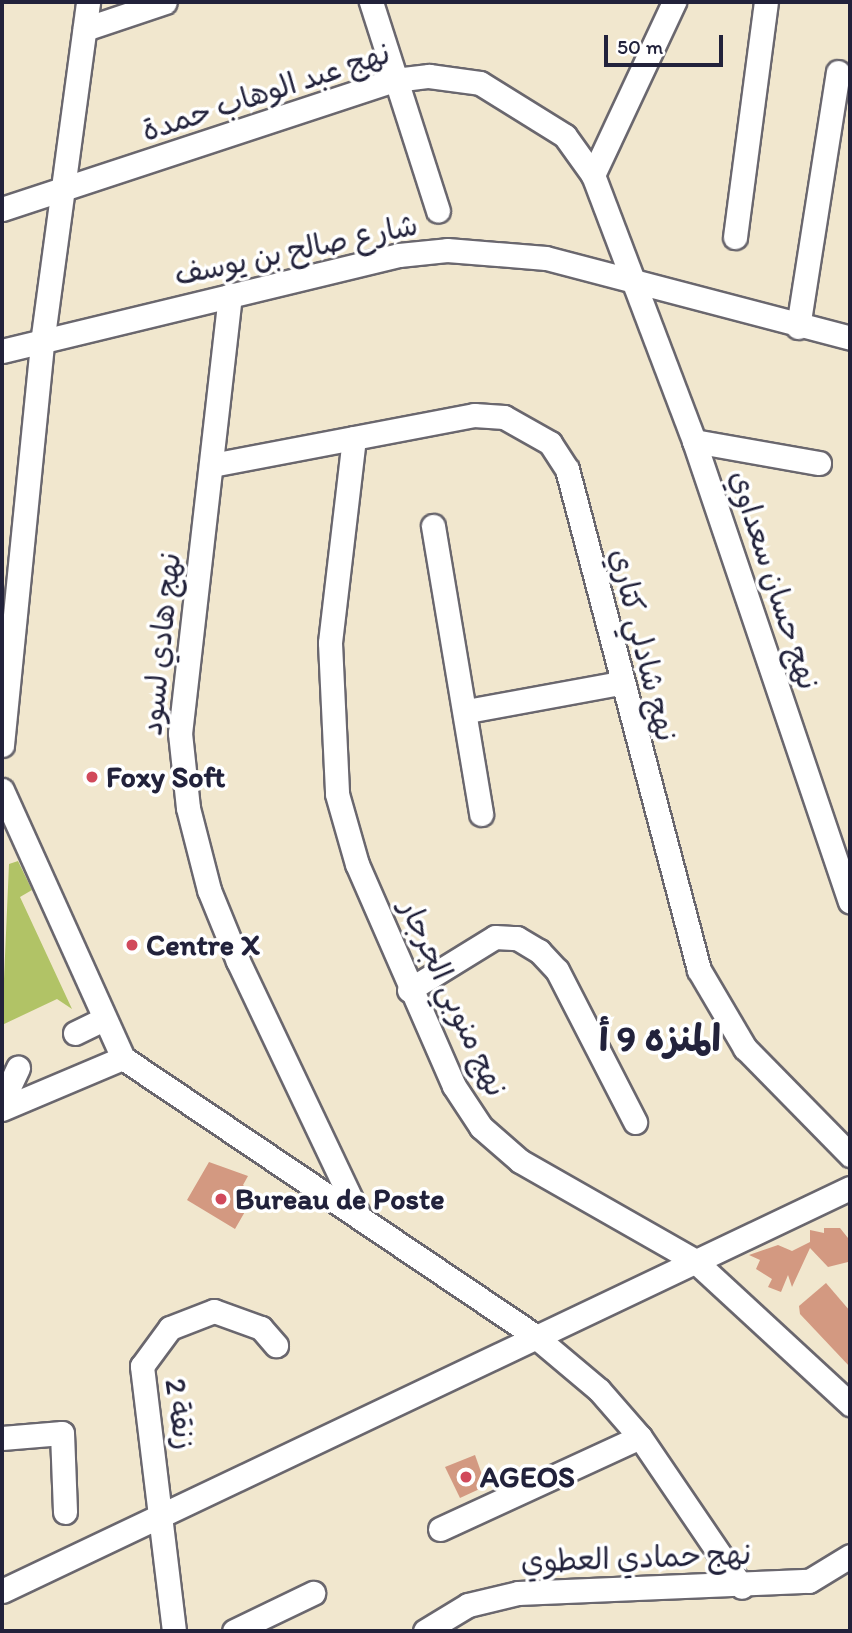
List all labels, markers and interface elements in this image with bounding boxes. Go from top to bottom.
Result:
scale bar [607,21,726,65]
text: 50 m [617,34,663,59]
street label: نهج عبد الوهاب حمدة [137,35,395,149]
street label: شارع صالح بن يوسف [171,207,421,293]
street label: نهج حسان سعداوي [722,466,826,694]
street label: نهج شادلي كتاري [602,545,684,745]
street label: نهج هادي لسود [133,551,189,737]
place label: Foxy Soft [106,759,226,795]
marker: Foxy Soft [84,769,100,785]
street label: نهج منوبي الجرجار [392,894,514,1102]
place label: Centre X [146,927,260,963]
marker: Centre X [124,937,140,953]
district label: المنزه 9 أ [599,1016,721,1060]
place label: Bureau de Poste [235,1181,444,1217]
marker: Bureau de Poste [213,1191,229,1207]
street label: زنقة 2 [157,1376,203,1452]
place label: AGEOS [480,1459,575,1495]
marker: AGEOS [458,1469,474,1485]
street label: نهج حمادي العطوي [520,1536,752,1580]

